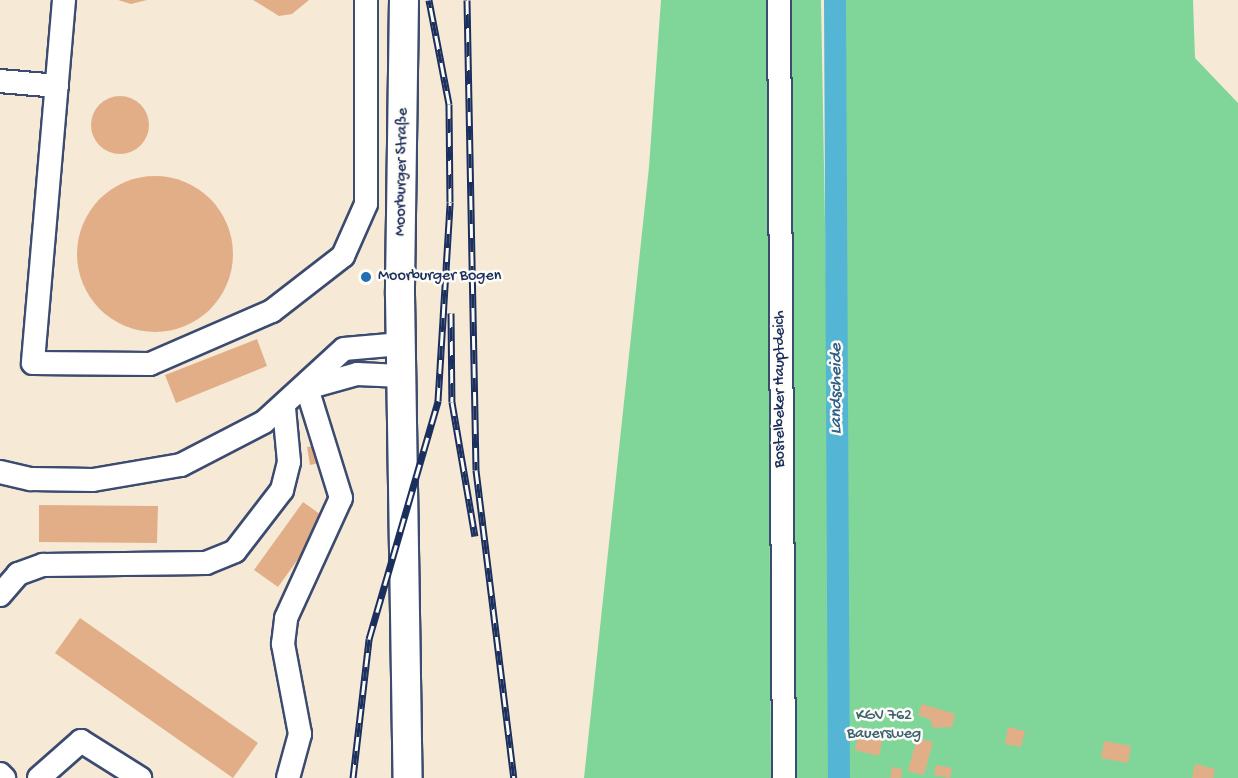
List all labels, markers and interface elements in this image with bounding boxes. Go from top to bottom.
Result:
street label: Moorburger Straße [392,108,414,236]
place label: Moorburger Bogen [378,267,501,287]
marker: Moorburger Bogen [359,270,373,284]
street label: Bostelbeker Hauptdeich [771,310,791,468]
water label: Landscheide [826,343,848,435]
park label: KGV 762 Bauersweg [847,707,921,745]

